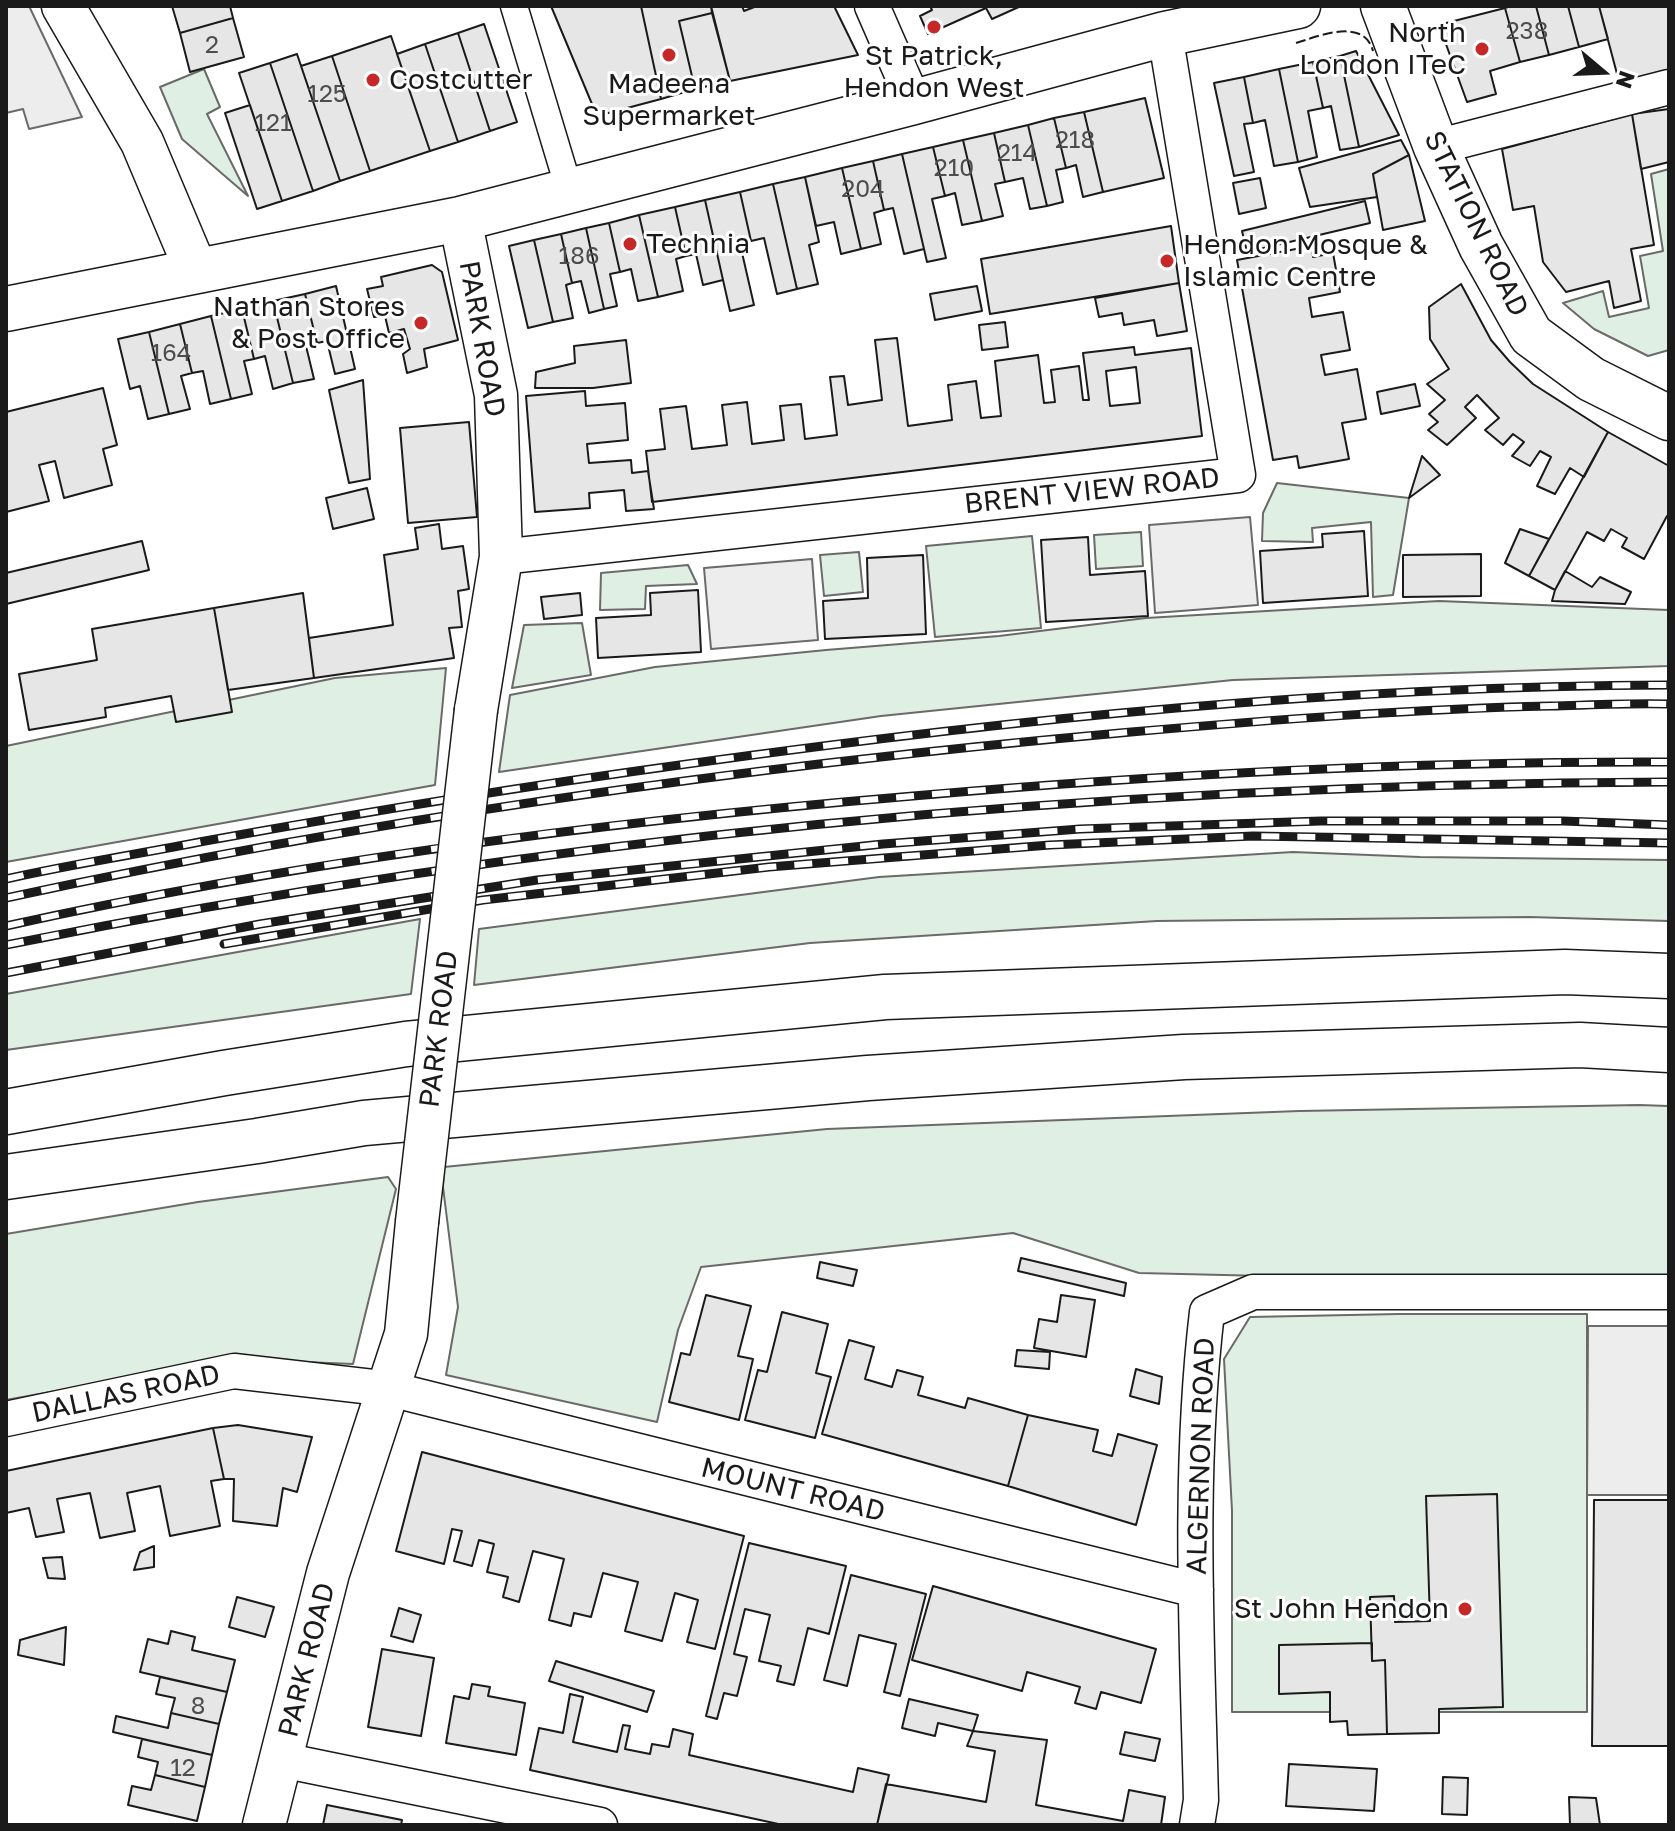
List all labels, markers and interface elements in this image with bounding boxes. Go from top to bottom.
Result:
place label: North London ITeC [1299,16,1466,82]
house number: 238 [1506,17,1548,45]
marker: St Patrick, Hendon West [925,18,943,36]
house number: 2 [205,31,219,59]
north arrow [1563,32,1643,112]
place label: St Patrick, Hendon West [843,39,1025,105]
marker: North London ITeC [1473,40,1491,58]
marker: Madeena Supermarket [660,46,678,64]
place label: Costcutter [389,63,532,97]
place label: Madeena Supermarket [582,67,756,133]
text: N [1611,68,1642,92]
marker: Costcutter [364,71,382,89]
house number: 125 [307,80,347,108]
house number: 121 [254,109,292,137]
house number: 218 [1055,126,1095,154]
street label: STATION ROAD [1417,126,1535,322]
house number: 214 [997,139,1037,167]
house number: 210 [934,154,974,182]
house number: 204 [841,175,885,203]
place label: Technia [646,227,750,261]
place label: Hendon Mosque & Islamic Centre [1183,228,1428,294]
marker: Technia [621,235,639,253]
house number: 186 [559,242,599,270]
marker: Hendon Mosque & Islamic Centre [1158,252,1176,270]
street label: PARK ROAD [452,258,512,420]
place label: Nathan Stores & Post Office [213,290,405,356]
marker: Nathan Stores & Post Office [412,314,430,332]
house number: 164 [151,339,191,367]
street label: BRENT VIEW ROAD [963,461,1221,521]
street label: PARK ROAD [413,949,465,1109]
street label: ALGERNON ROAD [1180,1337,1222,1575]
street label: DALLAS ROAD [29,1358,223,1430]
street label: MOUNT ROAD [698,1451,888,1529]
street label: PARK ROAD [272,1579,342,1741]
place label: St John Hendon [1234,1592,1449,1626]
marker: St John Hendon [1456,1600,1474,1618]
house number: 8 [191,1692,205,1720]
house number: 12 [170,1754,196,1782]

